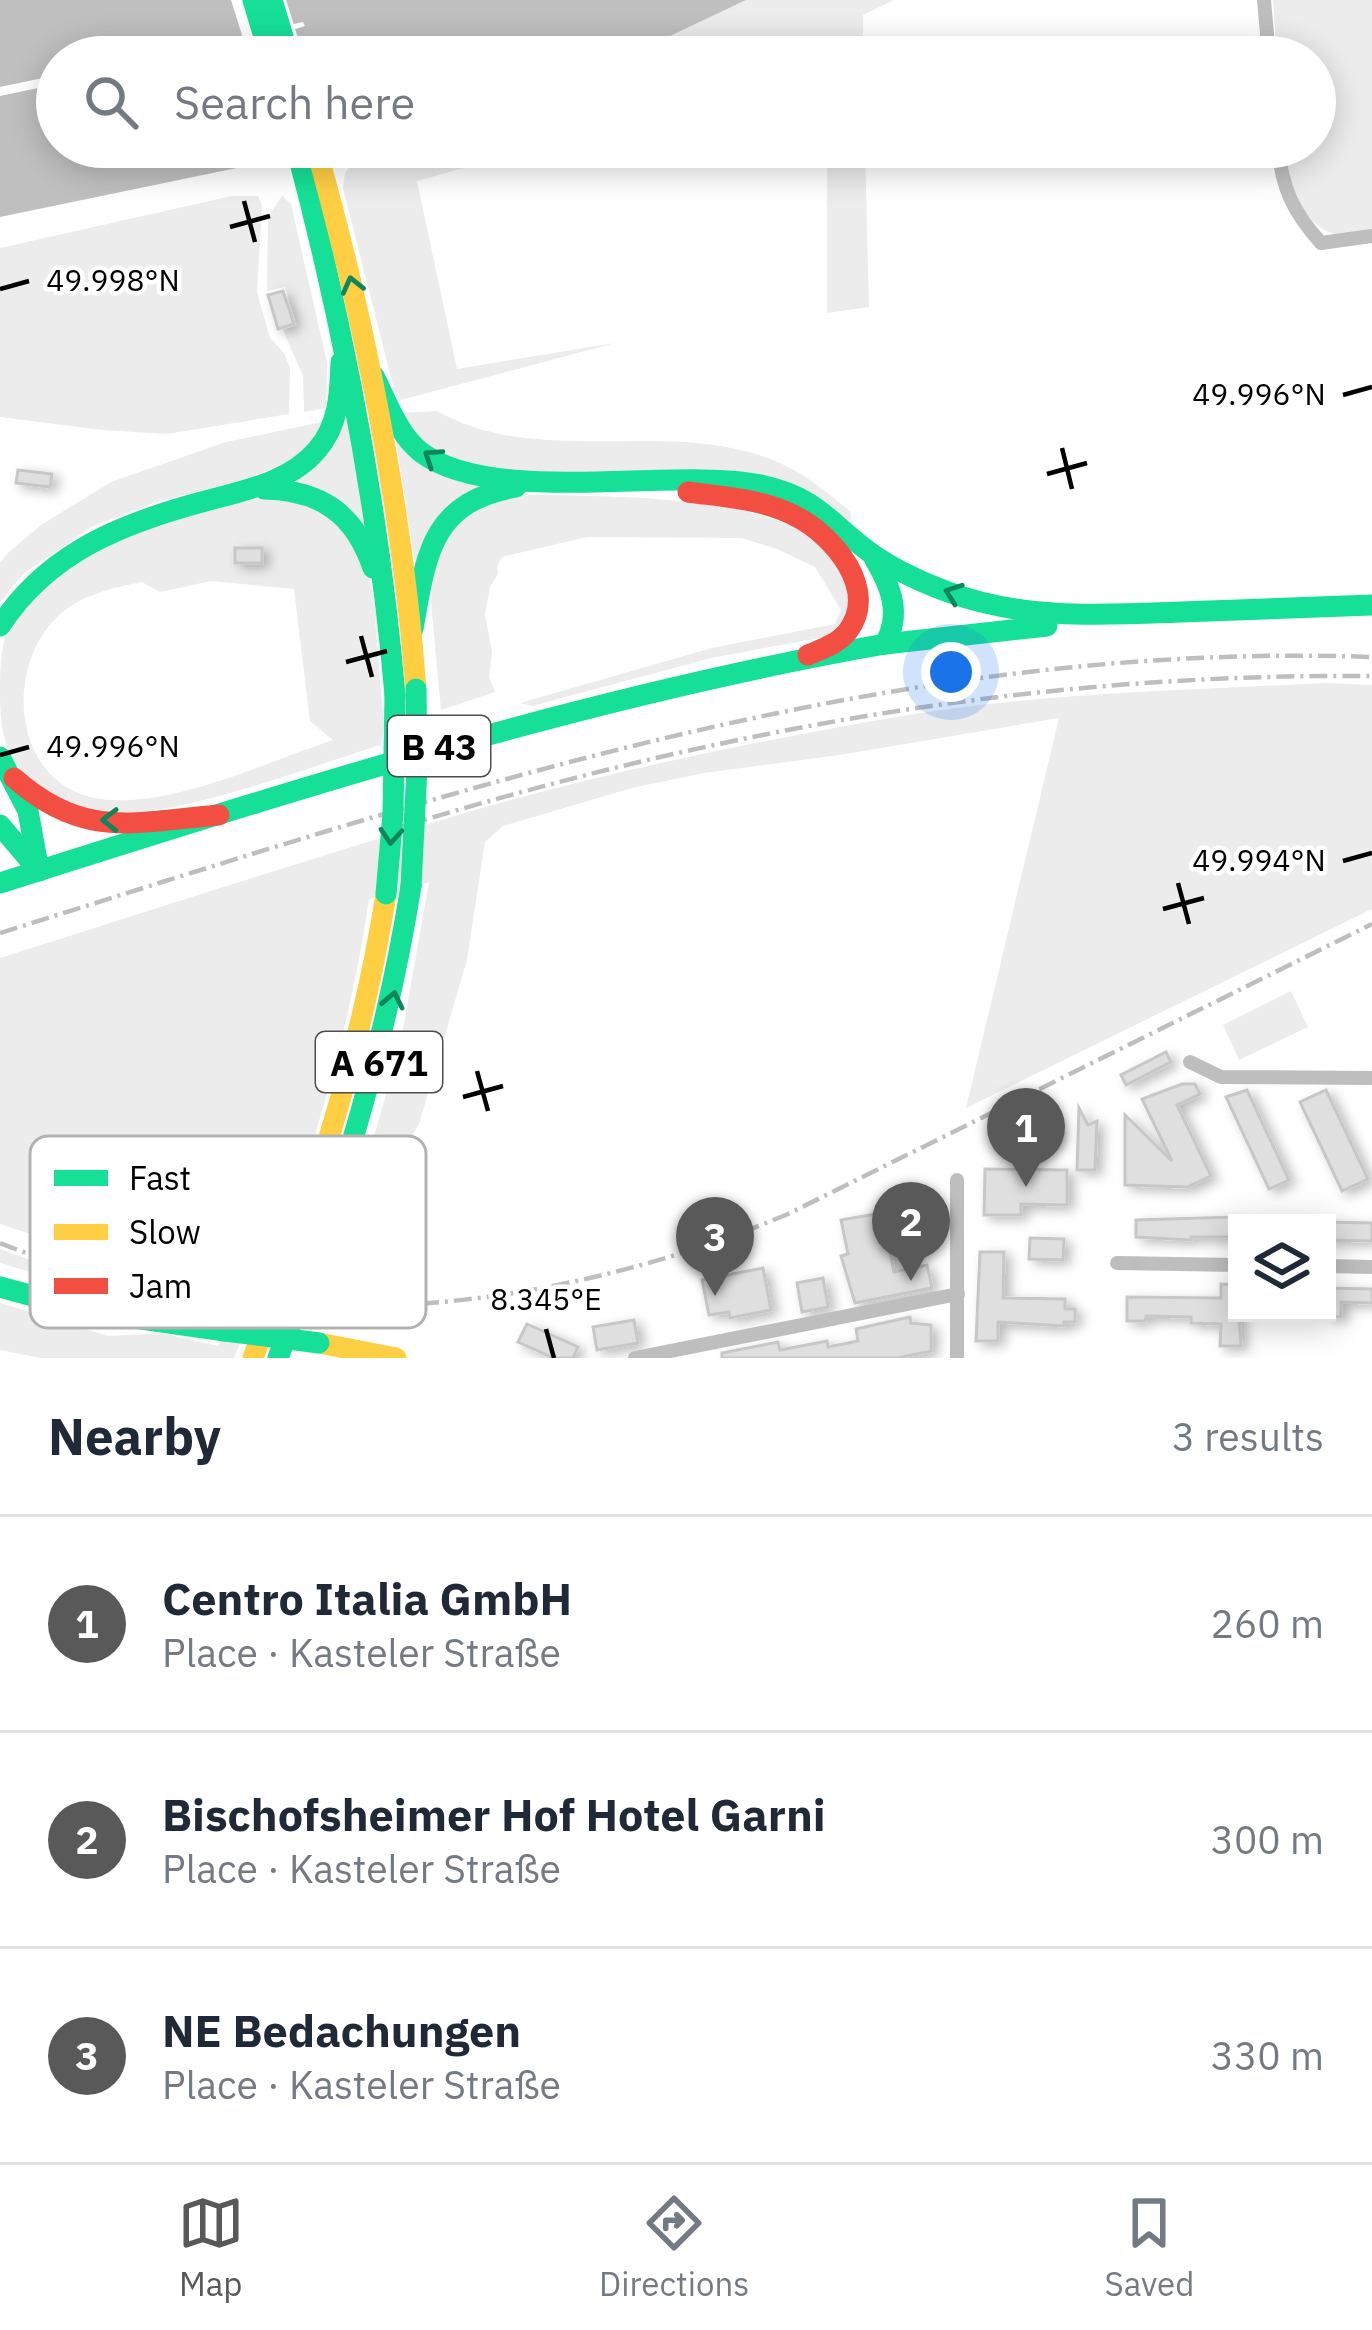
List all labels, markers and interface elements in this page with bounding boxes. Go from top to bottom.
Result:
search box [36,36,1336,168]
icon: search [78,69,144,135]
text: Search here [174,73,415,131]
text: 49.998°N [46,260,180,299]
one-way arrow [341,275,366,295]
text: 49.996°N [1192,374,1326,413]
one-way arrow [423,449,445,471]
one-way arrow [944,583,965,607]
your location [921,642,981,702]
road number: B 43 [388,716,490,776]
text: 49.996°N [46,726,180,765]
one-way arrow [100,807,118,833]
one-way arrow [379,827,405,846]
text: 49.994°N [1192,840,1326,879]
one-way arrow [379,990,405,1010]
road number: A 671 [316,1032,442,1092]
pin: 1 [987,1088,1065,1187]
legend [30,1136,426,1328]
text: Fast [129,1156,191,1199]
pin: 2 [872,1182,950,1281]
pin: 3 [676,1197,754,1296]
text: Slow [129,1210,201,1253]
map controls [1228,1214,1336,1322]
button: layers [1228,1214,1336,1322]
text: Jam [129,1264,192,1307]
text: 8.345°E [490,1279,602,1318]
text: Nearby [48,1403,221,1469]
text: 3 results [1172,1411,1324,1462]
text: Centro Italia GmbH [162,1569,572,1627]
text: 1 [75,1598,99,1649]
text: 260 m [1211,1598,1324,1649]
text: Place · Kasteler Straße [162,1627,561,1678]
text: Bischofsheimer Hof Hotel Garni [162,1785,826,1843]
text: 2 [75,1814,99,1865]
text: 300 m [1211,1814,1324,1865]
text: Place · Kasteler Straße [162,1843,561,1894]
text: NE Bedachungen [162,2001,521,2059]
text: 3 [75,2030,99,2081]
text: 330 m [1211,2030,1324,2081]
text: Place · Kasteler Straße [162,2059,561,2110]
tab: Map [178,2190,244,2305]
tab: Directions [599,2190,749,2305]
tab: Saved [1105,2190,1194,2305]

